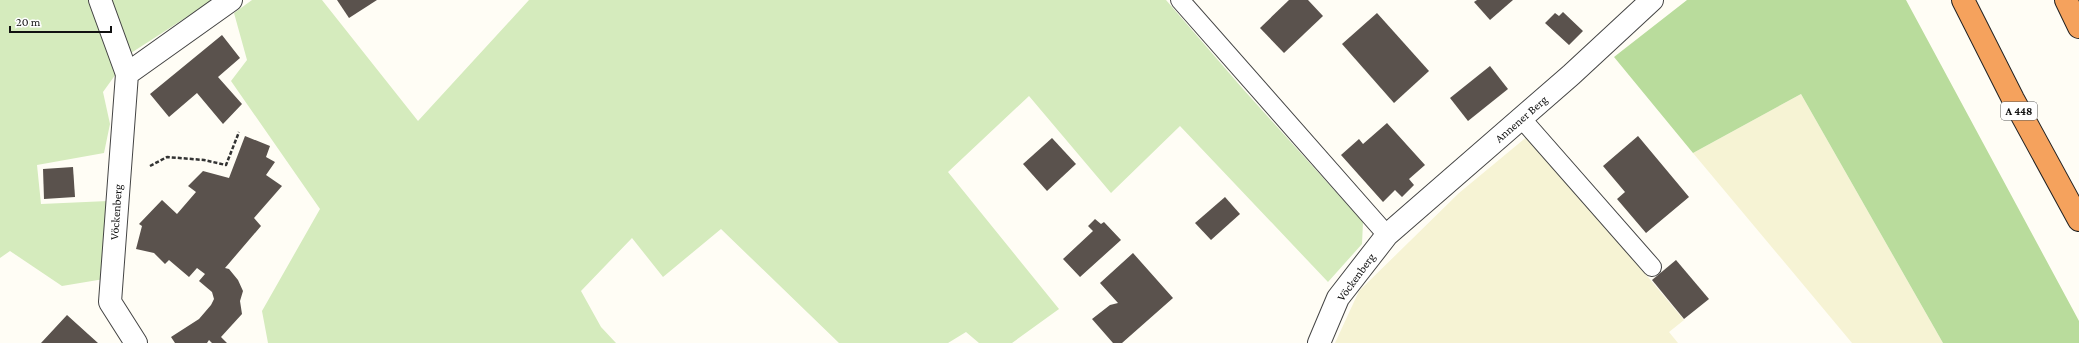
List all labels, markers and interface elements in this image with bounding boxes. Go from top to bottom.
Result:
scale bar [10,8,111,34]
text: 20 m [16,15,41,29]
street label: Annener Berg [1492,92,1550,146]
road number: A 448 [2001,102,2037,120]
street label: Vöckenberg [107,183,125,240]
street label: Vöckenberg [1334,250,1378,304]

